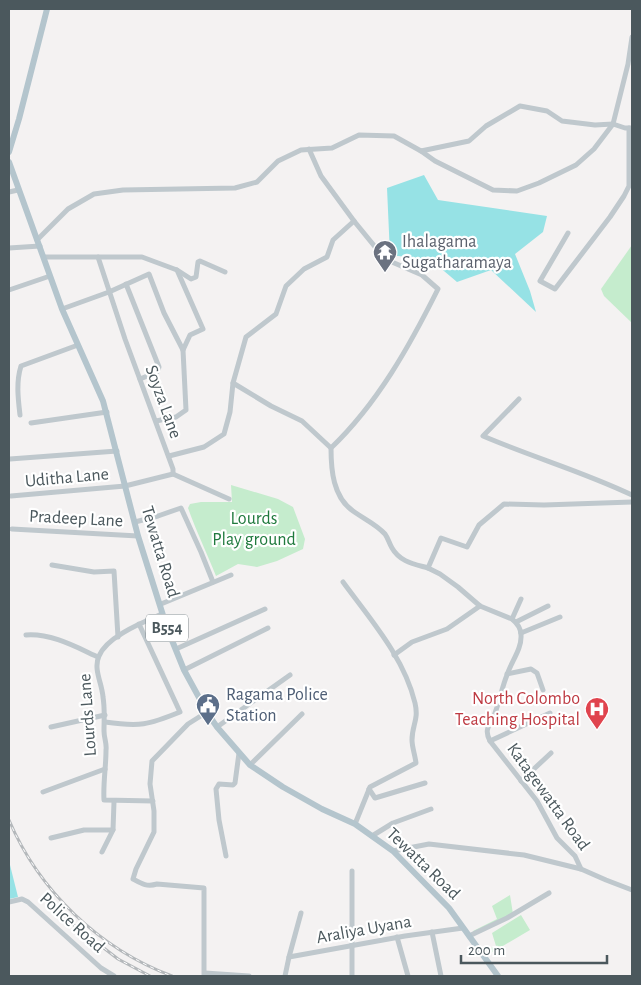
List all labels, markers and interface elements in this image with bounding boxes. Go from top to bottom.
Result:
place label: Ihalagama Sugatharamaya [402,233,512,272]
temple icon: Ihalagama Sugatharamaya [372,239,398,273]
street label: Soyza Lane [141,363,185,441]
street label: Uditha Lane [24,465,110,491]
street label: Tewatta Road [138,504,182,600]
street label: Pradeep Lane [28,508,124,530]
park label: Lourds Play ground [212,510,296,549]
road number: B554 [146,614,188,641]
street label: Lourds Lane [76,673,100,757]
place label: Ragama Police Station [226,686,328,725]
place label: North Colombo Teaching Hospital [455,690,580,729]
public building icon: Ragama Police Station [195,692,221,726]
hospital icon: North Colombo Teaching Hospital [584,696,610,730]
street label: Katagewatta Road [503,740,593,854]
street label: Tewatta Road [383,825,463,903]
street label: Police Road [36,889,108,957]
street label: Araliya Uyana [315,913,413,947]
scale bar [461,932,607,964]
text: 200 m [468,943,505,958]

